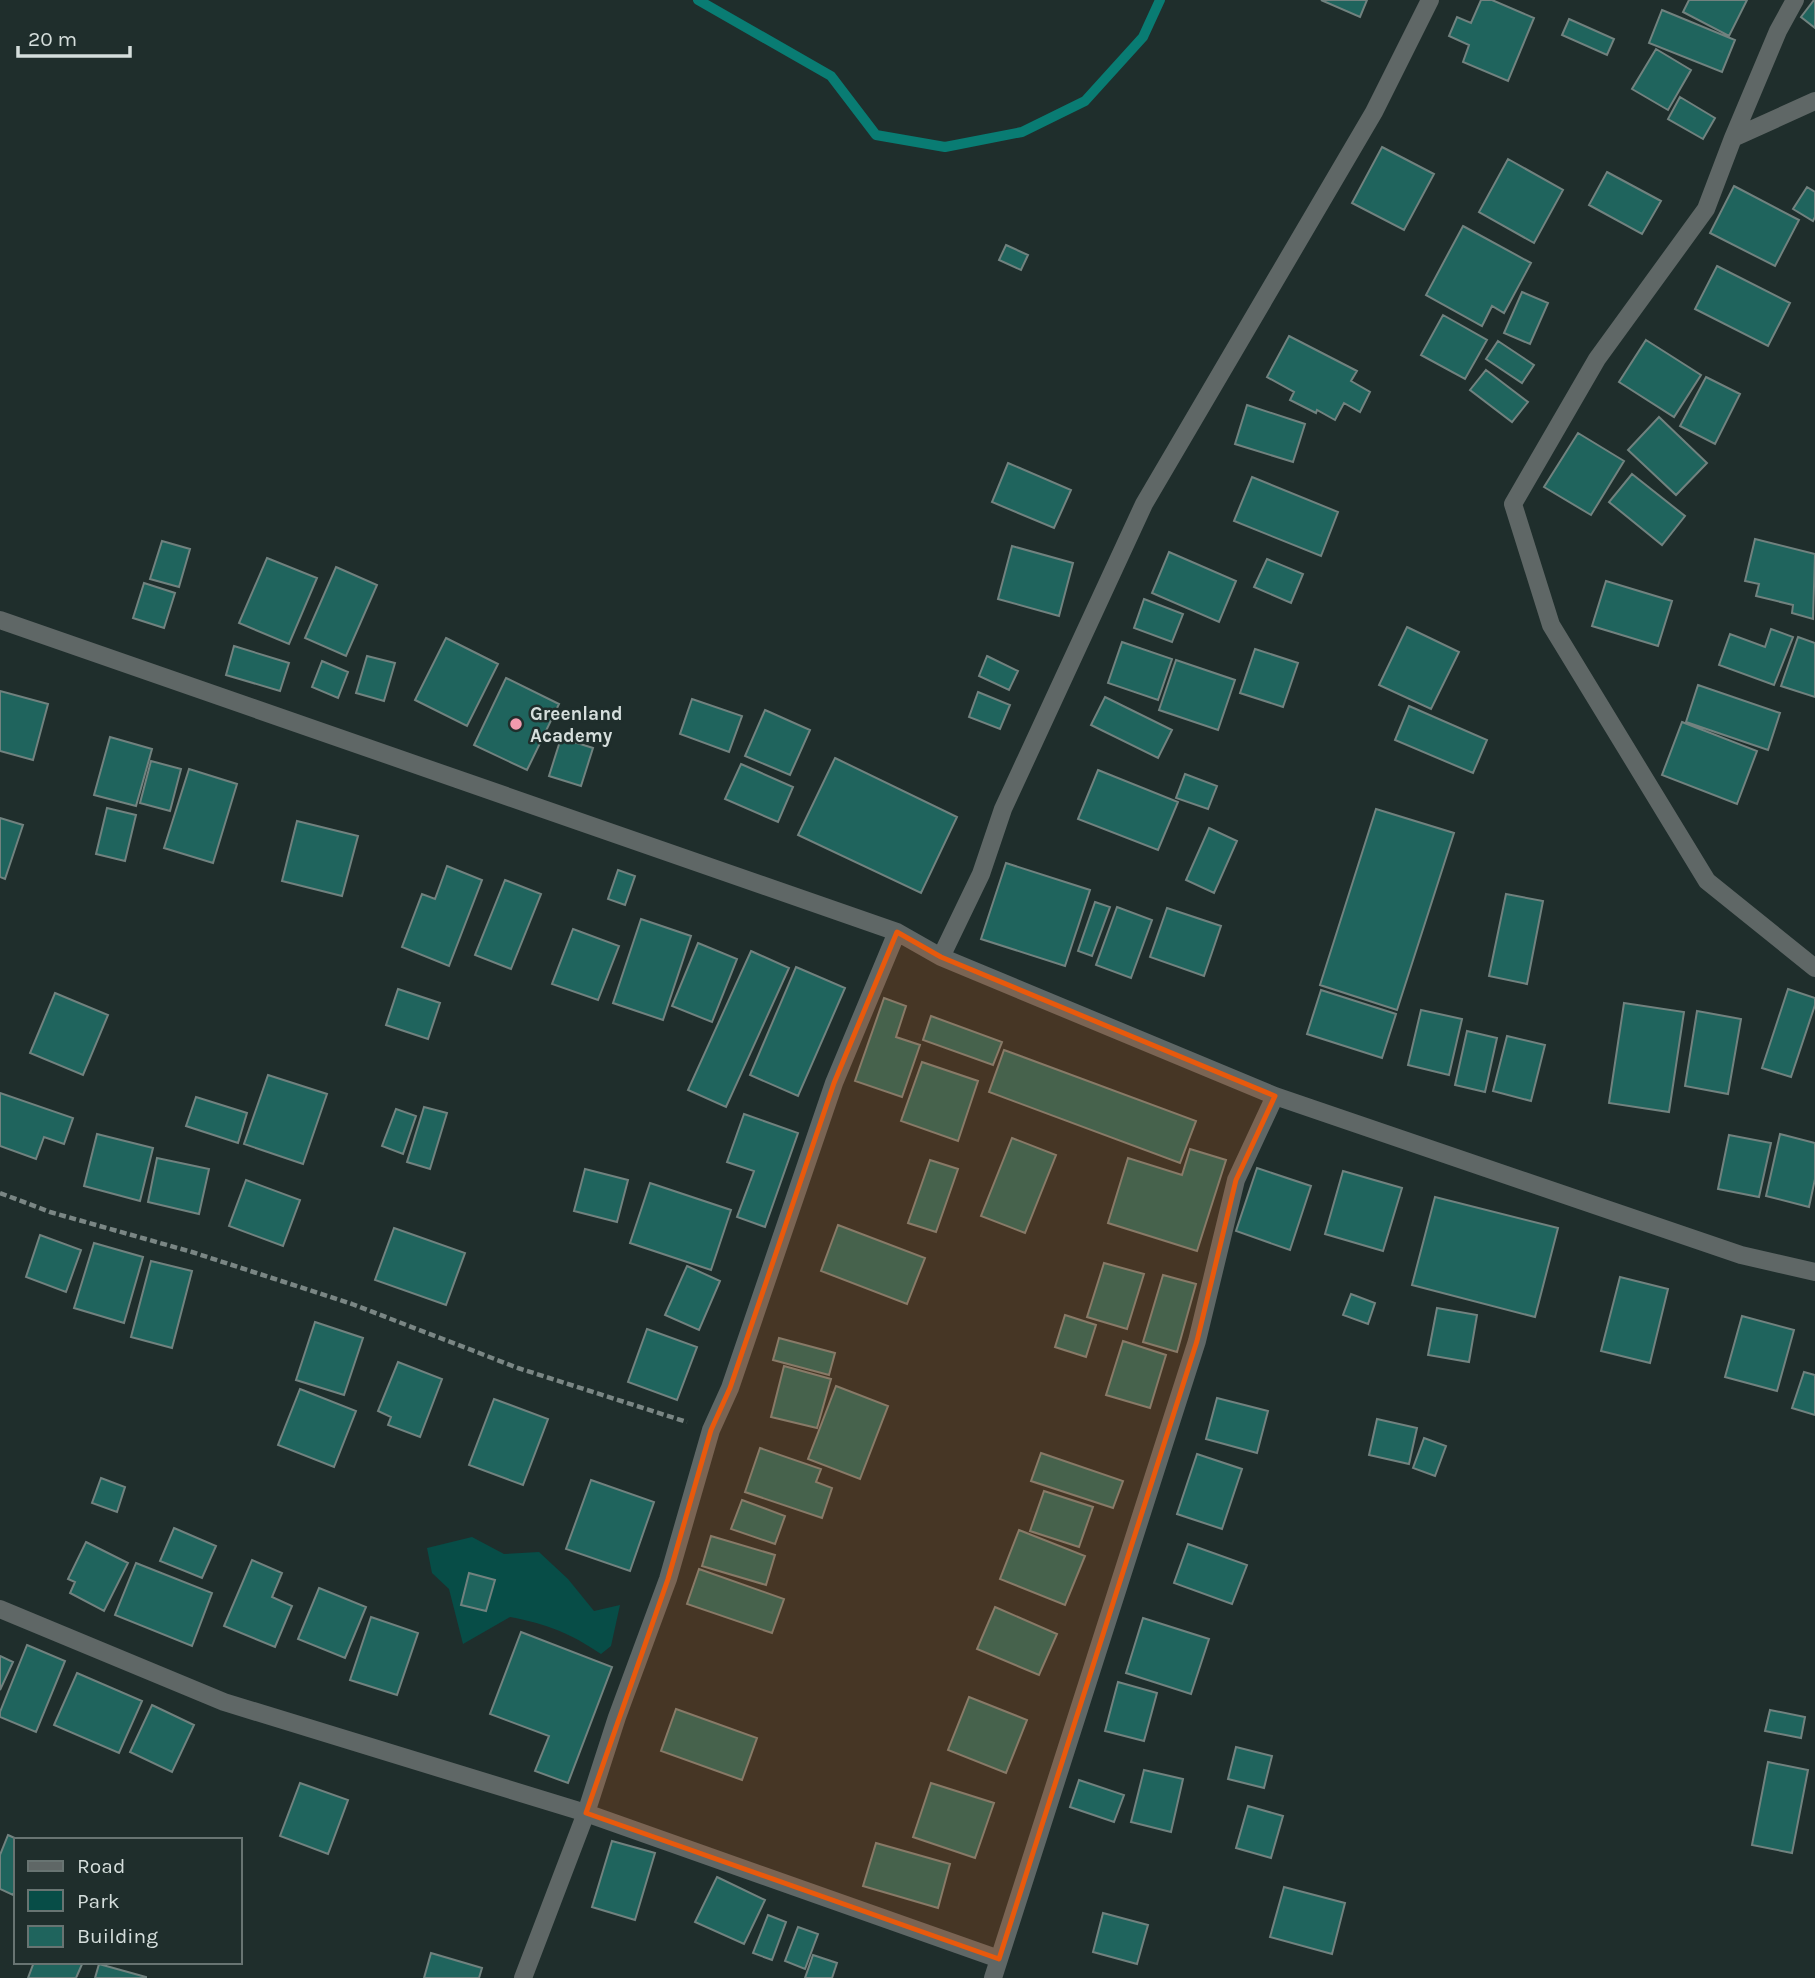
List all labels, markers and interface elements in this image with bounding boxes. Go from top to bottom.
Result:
scale bar [18,14,130,58]
text: 20 m [28,27,77,51]
place label: Greenland Academy [530,703,623,747]
marker: Greenland Academy [508,716,524,732]
legend [14,1838,242,1964]
text: Road [77,1854,125,1878]
text: Park [77,1889,120,1913]
text: Building [77,1924,158,1948]

